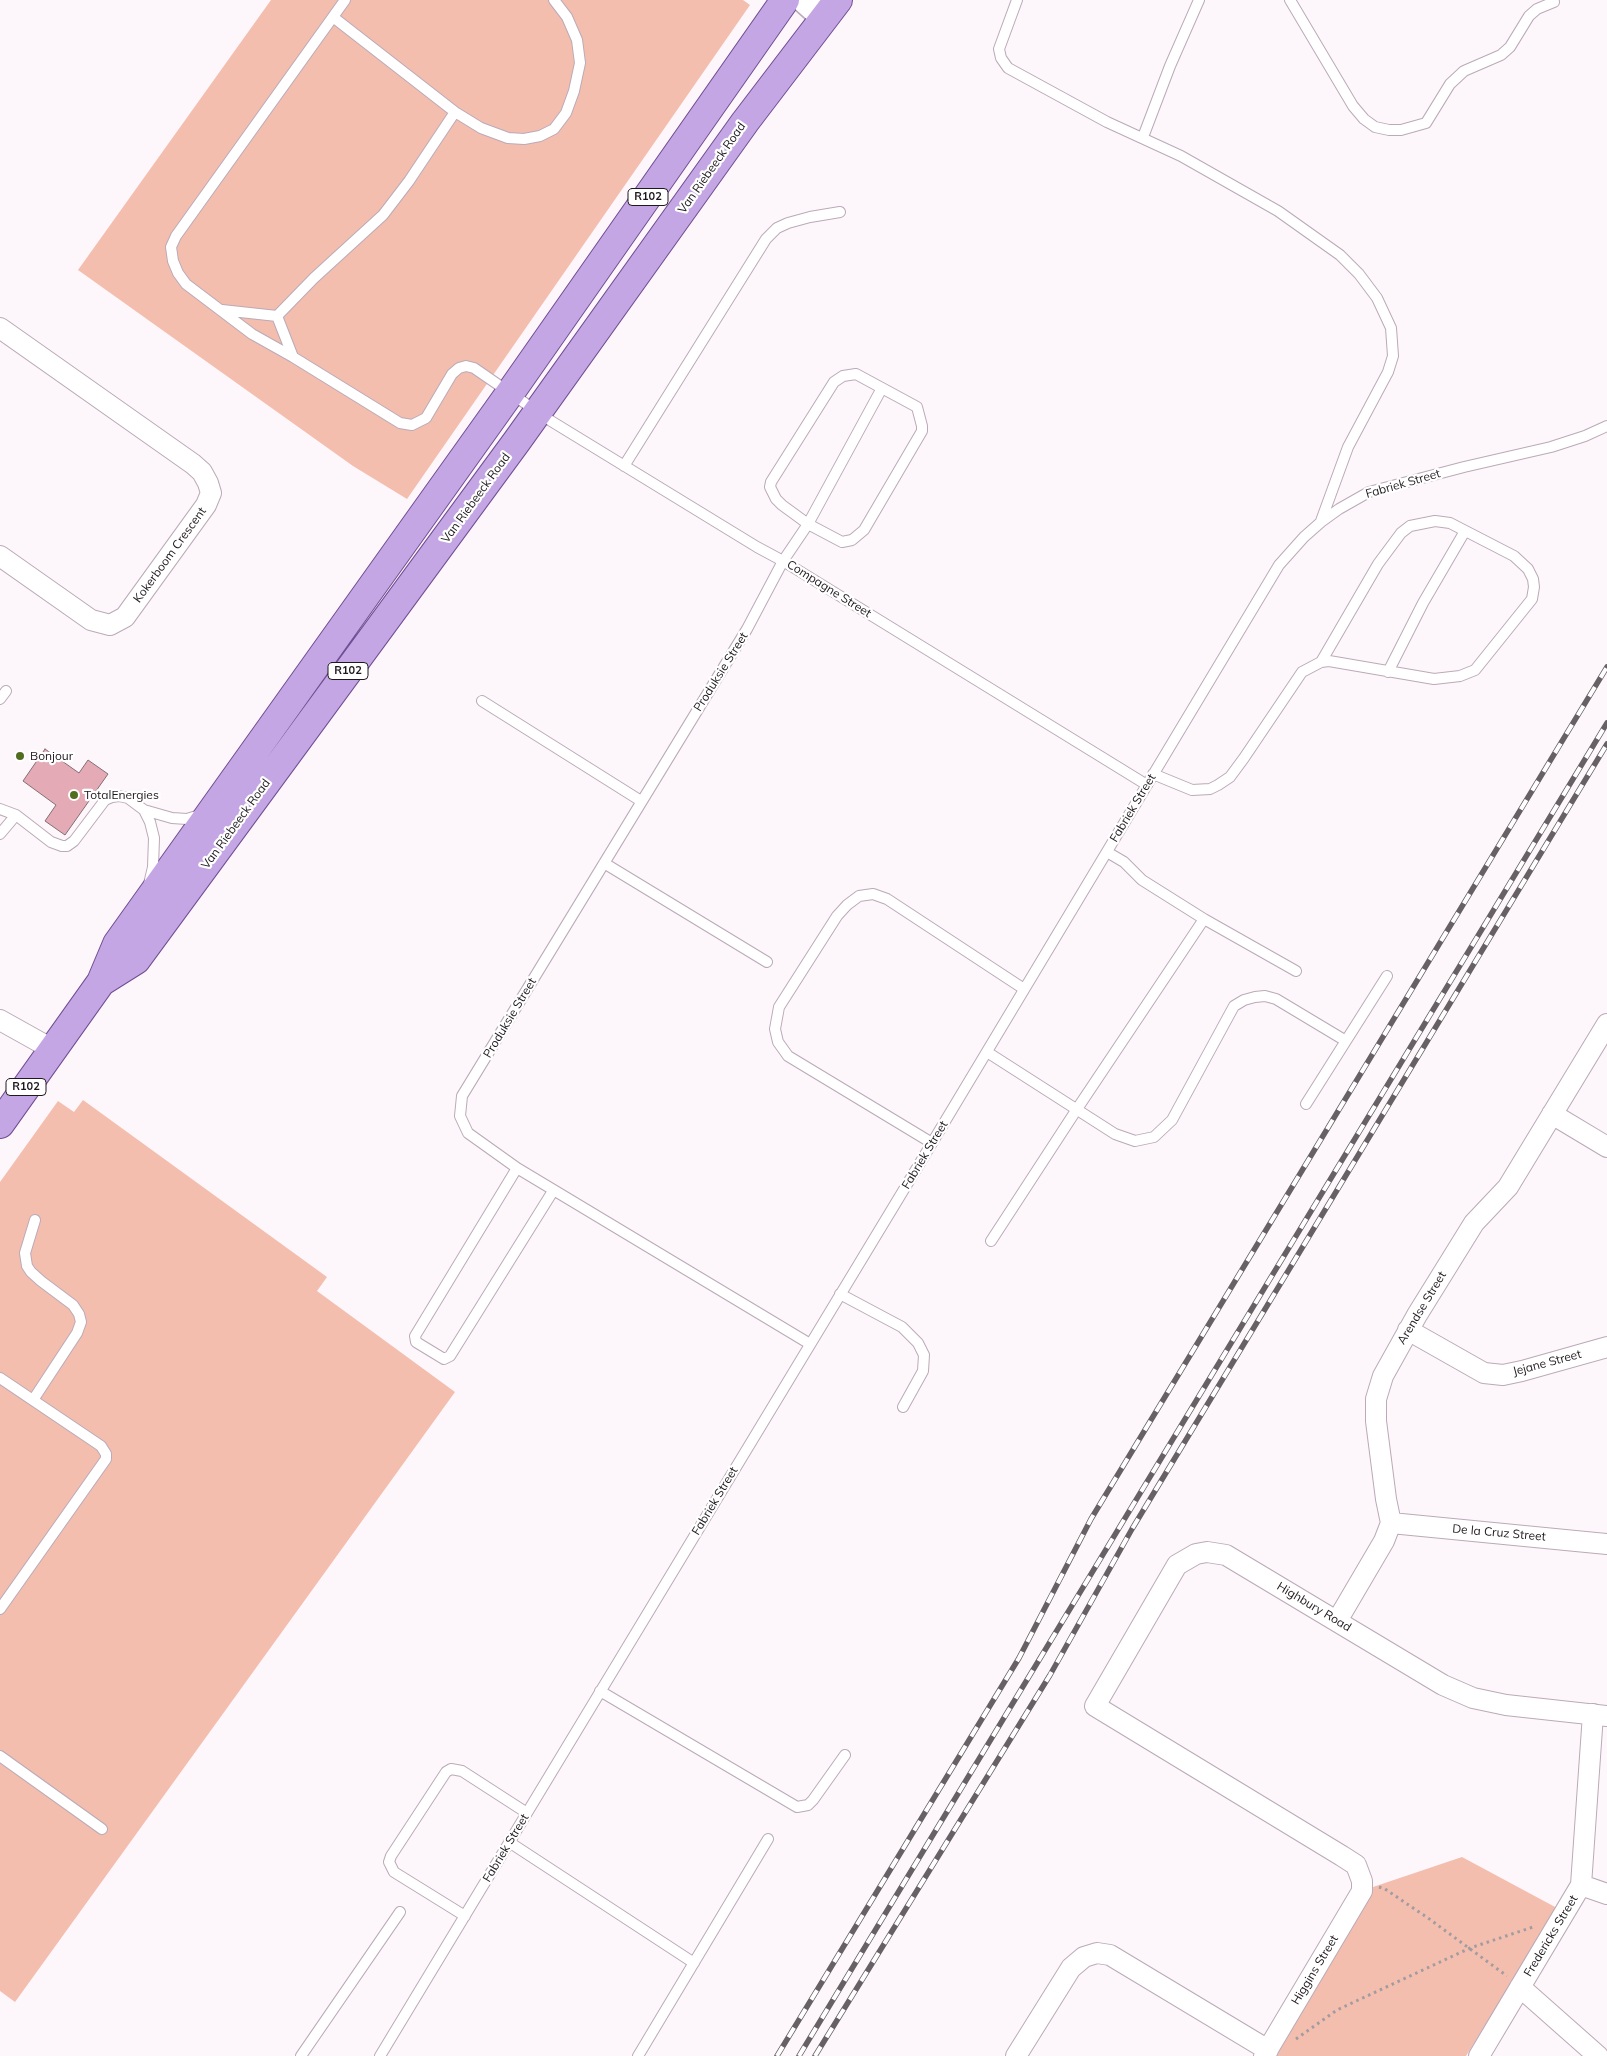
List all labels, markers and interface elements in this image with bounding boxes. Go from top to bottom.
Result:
street label: Van Riebeeck Road [675,120,749,216]
road number: R102 [628,188,668,206]
street label: Van Riebeeck Road [439,450,513,546]
street label: Fabriek Street [1364,466,1442,502]
street label: Kokerboom Crescent [131,505,209,605]
street label: Compagne Street [784,557,874,621]
street label: Produksie Street [691,630,751,714]
road number: R102 [328,662,368,679]
place label: Bonjour [30,749,73,763]
marker: Bonjour [14,750,26,762]
street label: Fabriek Street [1107,771,1159,845]
street label: Van Riebeeck Road [199,776,273,872]
place label: TotalEnergies [84,788,159,802]
marker: TotalEnergies [68,789,80,801]
street label: Produksie Street [480,975,540,1061]
road number: R102 [6,1078,46,1096]
street label: Fabriek Street [899,1118,951,1192]
street label: Arendse Street [1395,1269,1449,1347]
street label: Jejane Street [1511,1347,1583,1379]
street label: Fabriek Street [689,1464,741,1538]
street label: De la Cruz Street [1452,1522,1546,1544]
street label: Highbury Road [1274,1579,1354,1635]
street label: Fabriek Street [480,1811,532,1885]
street label: Fredericks Street [1521,1893,1581,1979]
street label: Higgins Street [1289,1933,1341,2007]

